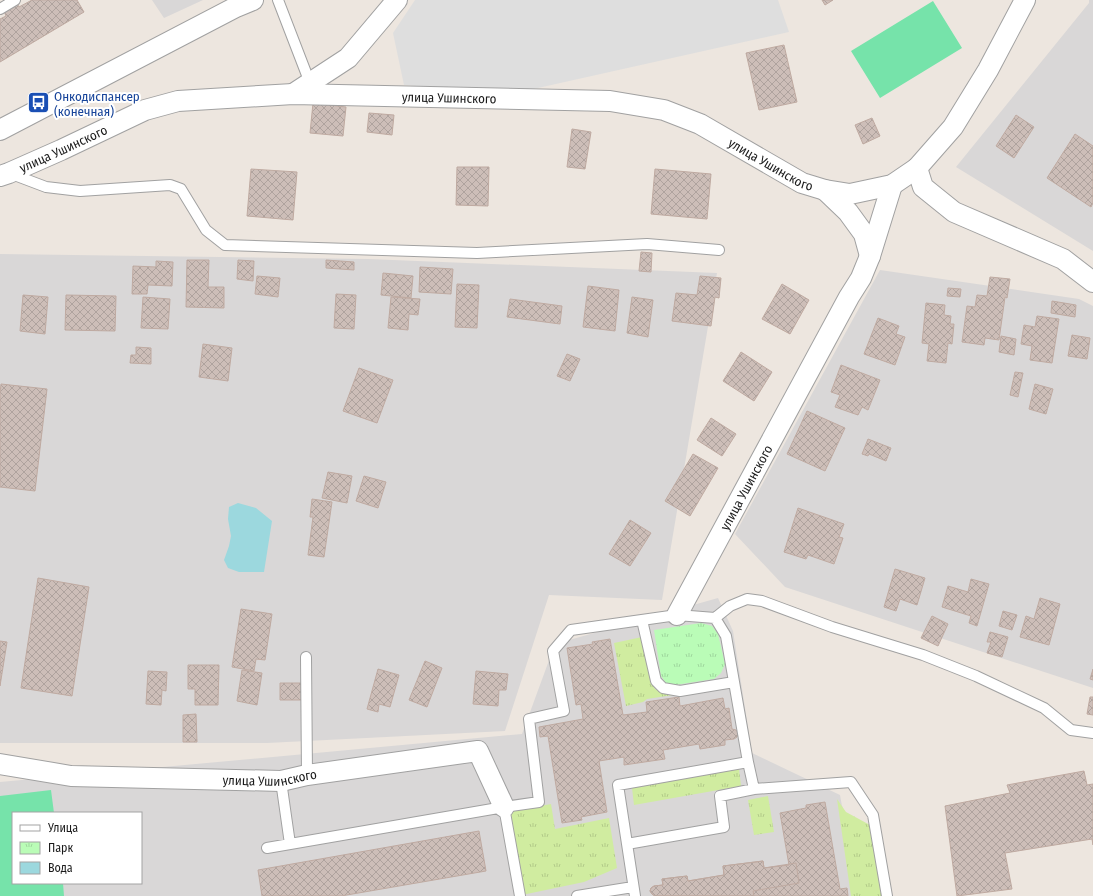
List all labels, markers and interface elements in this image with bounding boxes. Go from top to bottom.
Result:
place label: Онкодиспансер (конечная) [54,89,140,119]
street label: улица Ушинского [402,89,497,106]
bus stop icon: Онкодиспансер (конечная) [25,90,51,116]
street label: улица Ушинского [17,122,110,175]
street label: улица Ушинского [726,135,815,194]
street label: улица Ушинского [717,442,776,533]
street label: улица Ушинского [222,767,318,789]
legend [12,812,142,884]
text: Улица [47,821,78,835]
text: Парк [48,841,74,855]
text: Вода [48,861,73,875]

